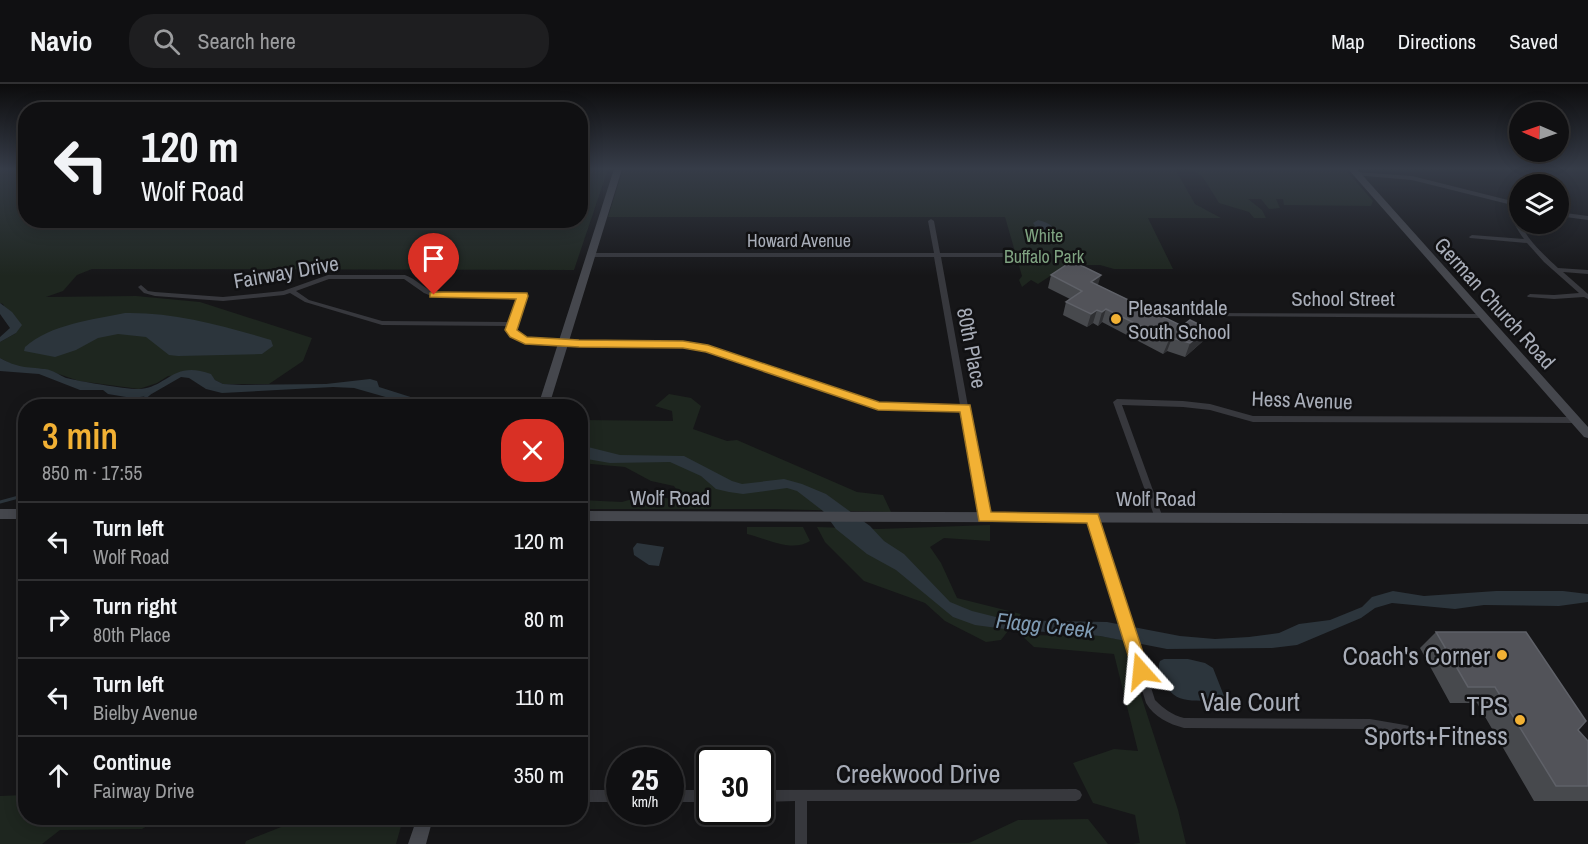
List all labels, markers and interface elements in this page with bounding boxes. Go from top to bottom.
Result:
search box [129,14,549,68]
text: Navio [30,22,93,60]
icon: search [150,25,183,58]
text: Search here [198,26,296,56]
text: Map [1331,27,1365,56]
text: Directions [1398,27,1476,56]
text: Saved [1509,27,1558,56]
north arrow [1509,102,1569,162]
map controls [1509,102,1569,234]
text: 120 m [141,119,239,175]
icon: left [42,126,120,204]
text: Wolf Road [141,173,244,209]
button: layers [1509,174,1569,234]
park label: White Buffalo Park [1004,223,1085,269]
street label: Howard Avenue [747,228,851,253]
street label: German Church Road [1428,231,1562,375]
pin [408,233,459,295]
icon: arrive [417,242,450,275]
street label: Fairway Drive [231,248,341,296]
street label: School Street [1291,284,1395,313]
place label: Pleasantdale South School [1128,293,1230,346]
street label: 80th Place [950,305,994,391]
marker: Pleasantdale South School [1109,312,1123,326]
street label: Hess Avenue [1251,384,1353,416]
text: 3 min [42,412,118,460]
button: close [501,419,564,482]
text: 850 m · 17:55 [42,459,142,486]
street label: Wolf Road [630,483,710,512]
street label: Wolf Road [1116,484,1196,513]
text: Turn left [93,513,164,543]
icon: left [42,525,75,558]
text: 120 m [514,526,564,556]
text: Wolf Road [93,543,169,570]
text: Turn right [93,591,177,621]
icon: right [42,603,75,636]
text: 80 m [524,604,564,634]
water label: Flagg Creek [995,605,1096,645]
text: 80th Place [93,621,171,648]
place label: Coach's Corner [1343,638,1490,673]
position arrow [1109,639,1173,703]
marker: Coach's Corner [1495,648,1509,662]
text: Turn left [93,669,164,699]
icon: left [42,681,75,714]
text: 110 m [515,682,564,712]
street label: Vale Court [1200,684,1300,719]
place label: TPS Sports+Fitness [1364,688,1508,753]
text: Bielby Avenue [93,699,198,726]
marker: TPS Sports+Fitness [1513,713,1527,727]
text: Continue [93,747,171,777]
speed limit sign: 30 [696,747,774,825]
street label: Creekwood Drive [836,756,1000,791]
icon: ahead [42,759,75,792]
text: 25 [631,759,659,799]
text: 350 m [514,760,564,790]
text: Fairway Drive [93,777,194,804]
text: km/h [632,791,658,812]

